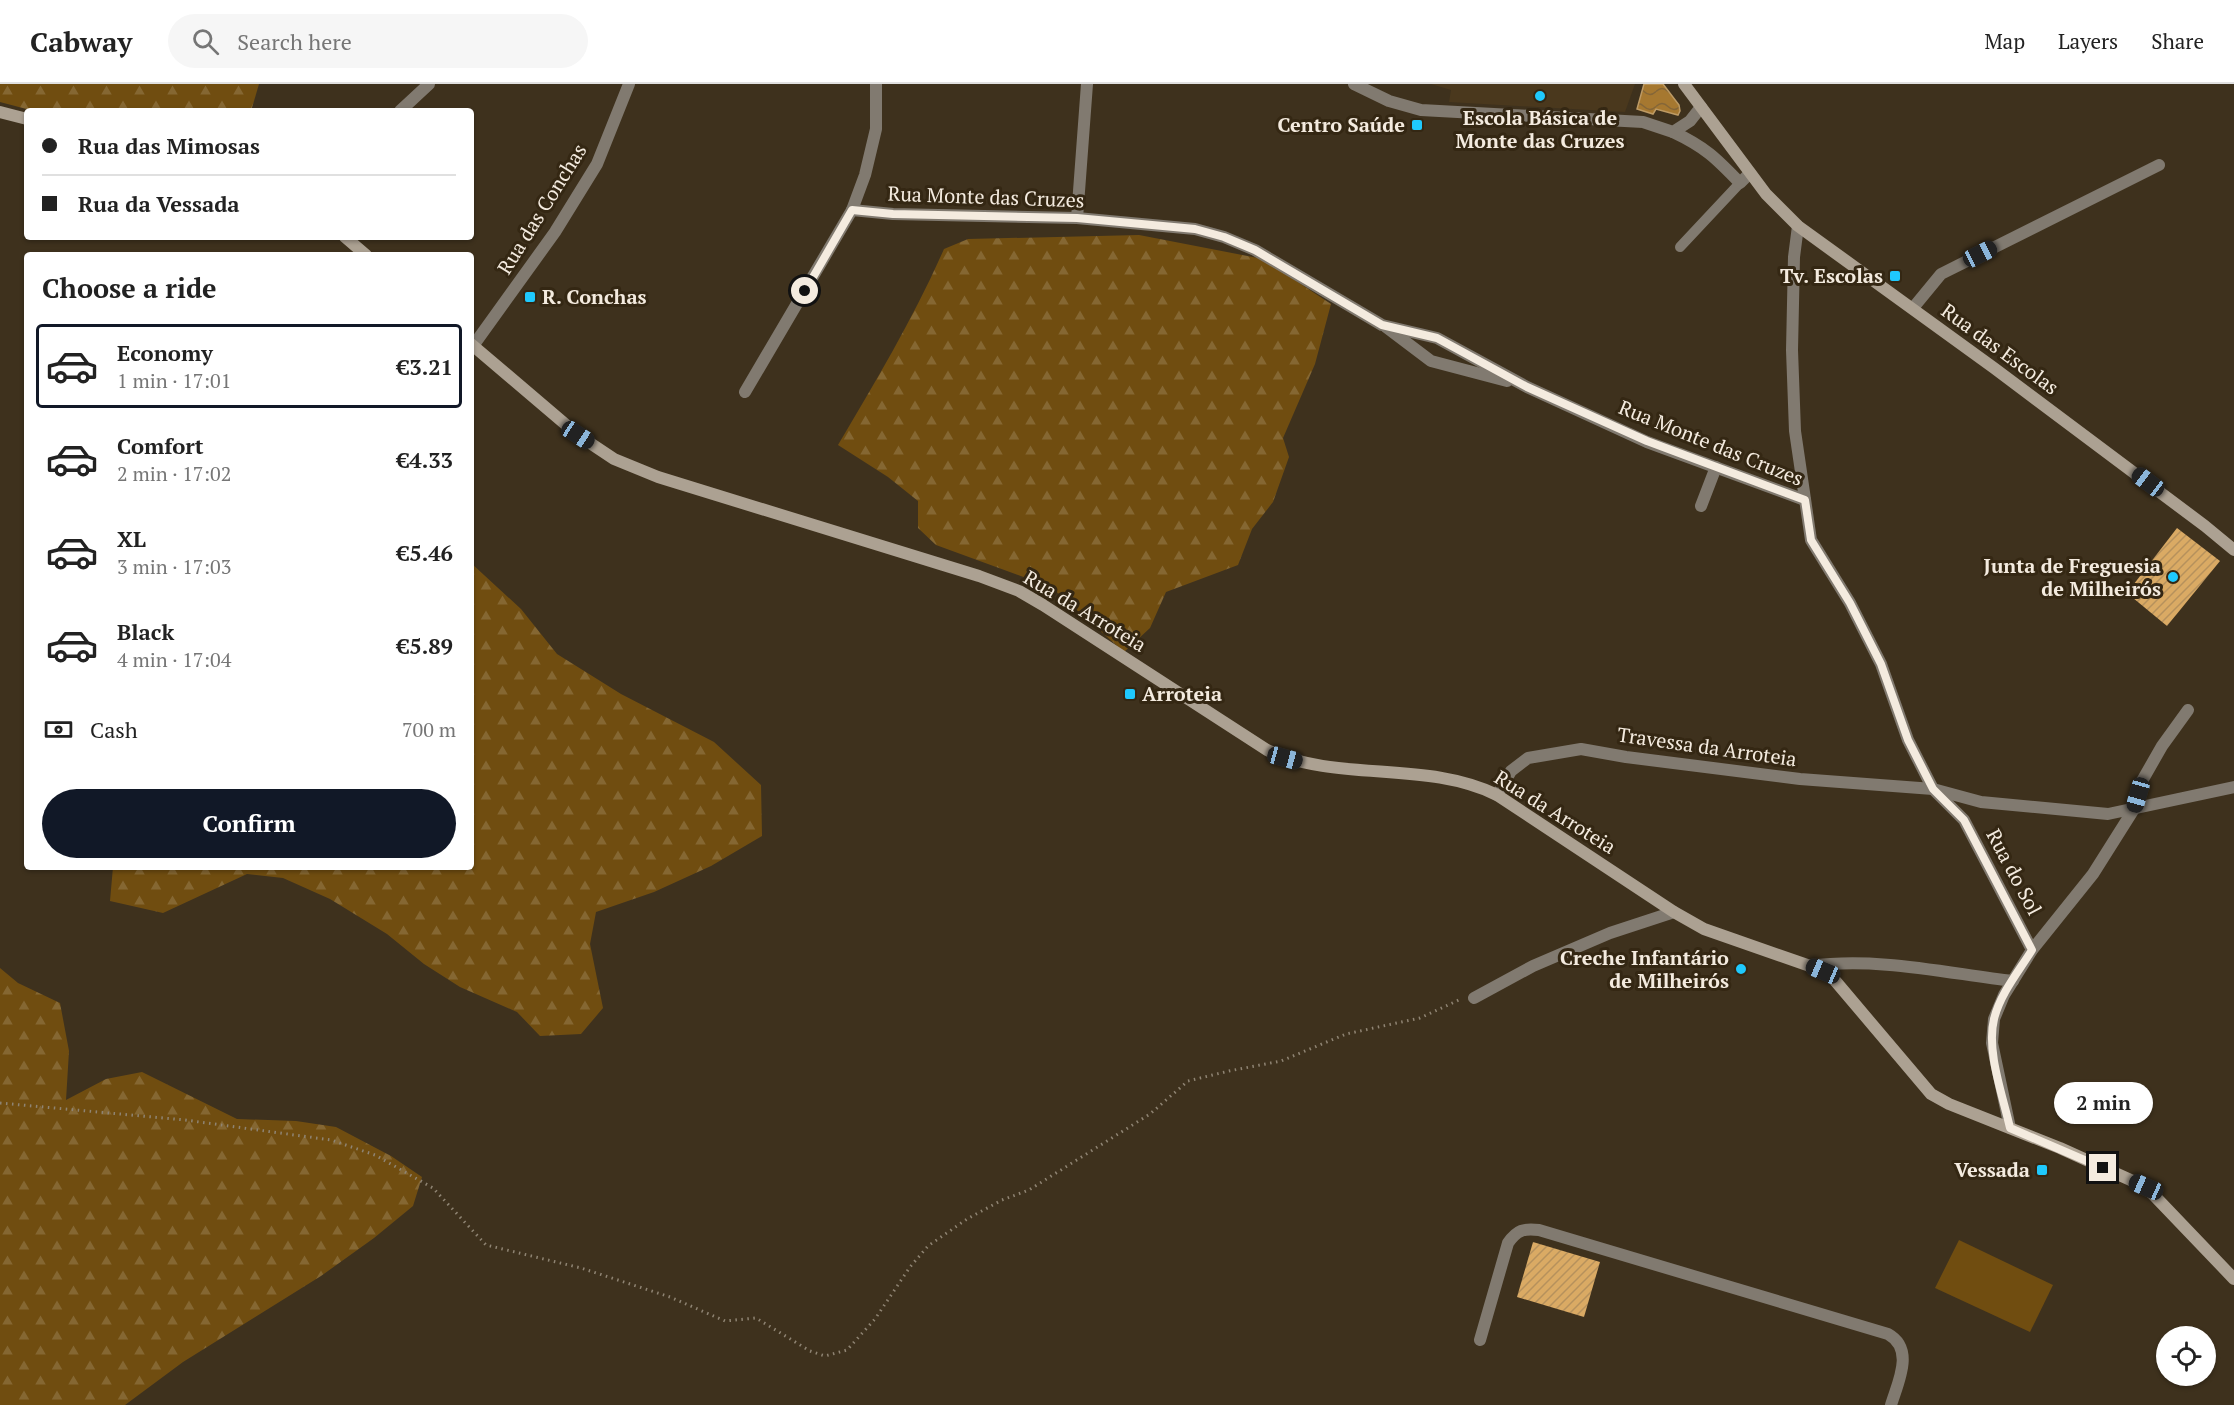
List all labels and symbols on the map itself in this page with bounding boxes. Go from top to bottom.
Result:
marker: Escola Básica de Monte das Cruzes [1533,89,1547,103]
place label: Escola Básica de Monte das Cruzes [1456,104,1624,154]
place label: Centro Saúde [1277,111,1405,138]
marker: Centro Saúde [1410,118,1424,132]
street label: Rua das Conchas [491,138,593,279]
street label: Rua Monte das Cruzes [887,180,1085,213]
car [1960,238,2000,270]
place label: Tv. Escolas [1780,262,1883,289]
marker: Tv. Escolas [1888,269,1902,283]
route start [791,277,818,304]
place label: R. Conchas [542,283,647,310]
marker: R. Conchas [523,290,537,304]
street label: Rua das Escolas [1936,297,2064,400]
street label: Rua Monte das Cruzes [1615,393,1807,492]
car [558,418,598,452]
car [2128,464,2168,500]
place label: Junta de Freguesia de Milheirós [1984,552,2161,602]
street label: Rua da Arroteia [1019,563,1151,658]
marker: Junta de Freguesia de Milheirós [2166,570,2180,584]
place label: Arroteia [1142,680,1222,707]
marker: Arroteia [1123,687,1137,701]
street label: Travessa da Arroteia [1616,721,1798,772]
car [1265,745,1305,771]
street label: Rua da Arroteia [1489,763,1621,860]
car [2124,775,2152,815]
street label: Rua do Sol [1980,824,2048,920]
place label: Creche Infantário de Milheirós [1560,944,1729,994]
car [1803,956,1843,986]
marker: Creche Infantário de Milheirós [1734,962,1748,976]
callout: 2 min [2054,1081,2152,1123]
route end [2089,1154,2116,1181]
place label: Vessada [1954,1156,2030,1183]
marker: Vessada [2035,1163,2049,1177]
car [2126,1171,2166,1203]

